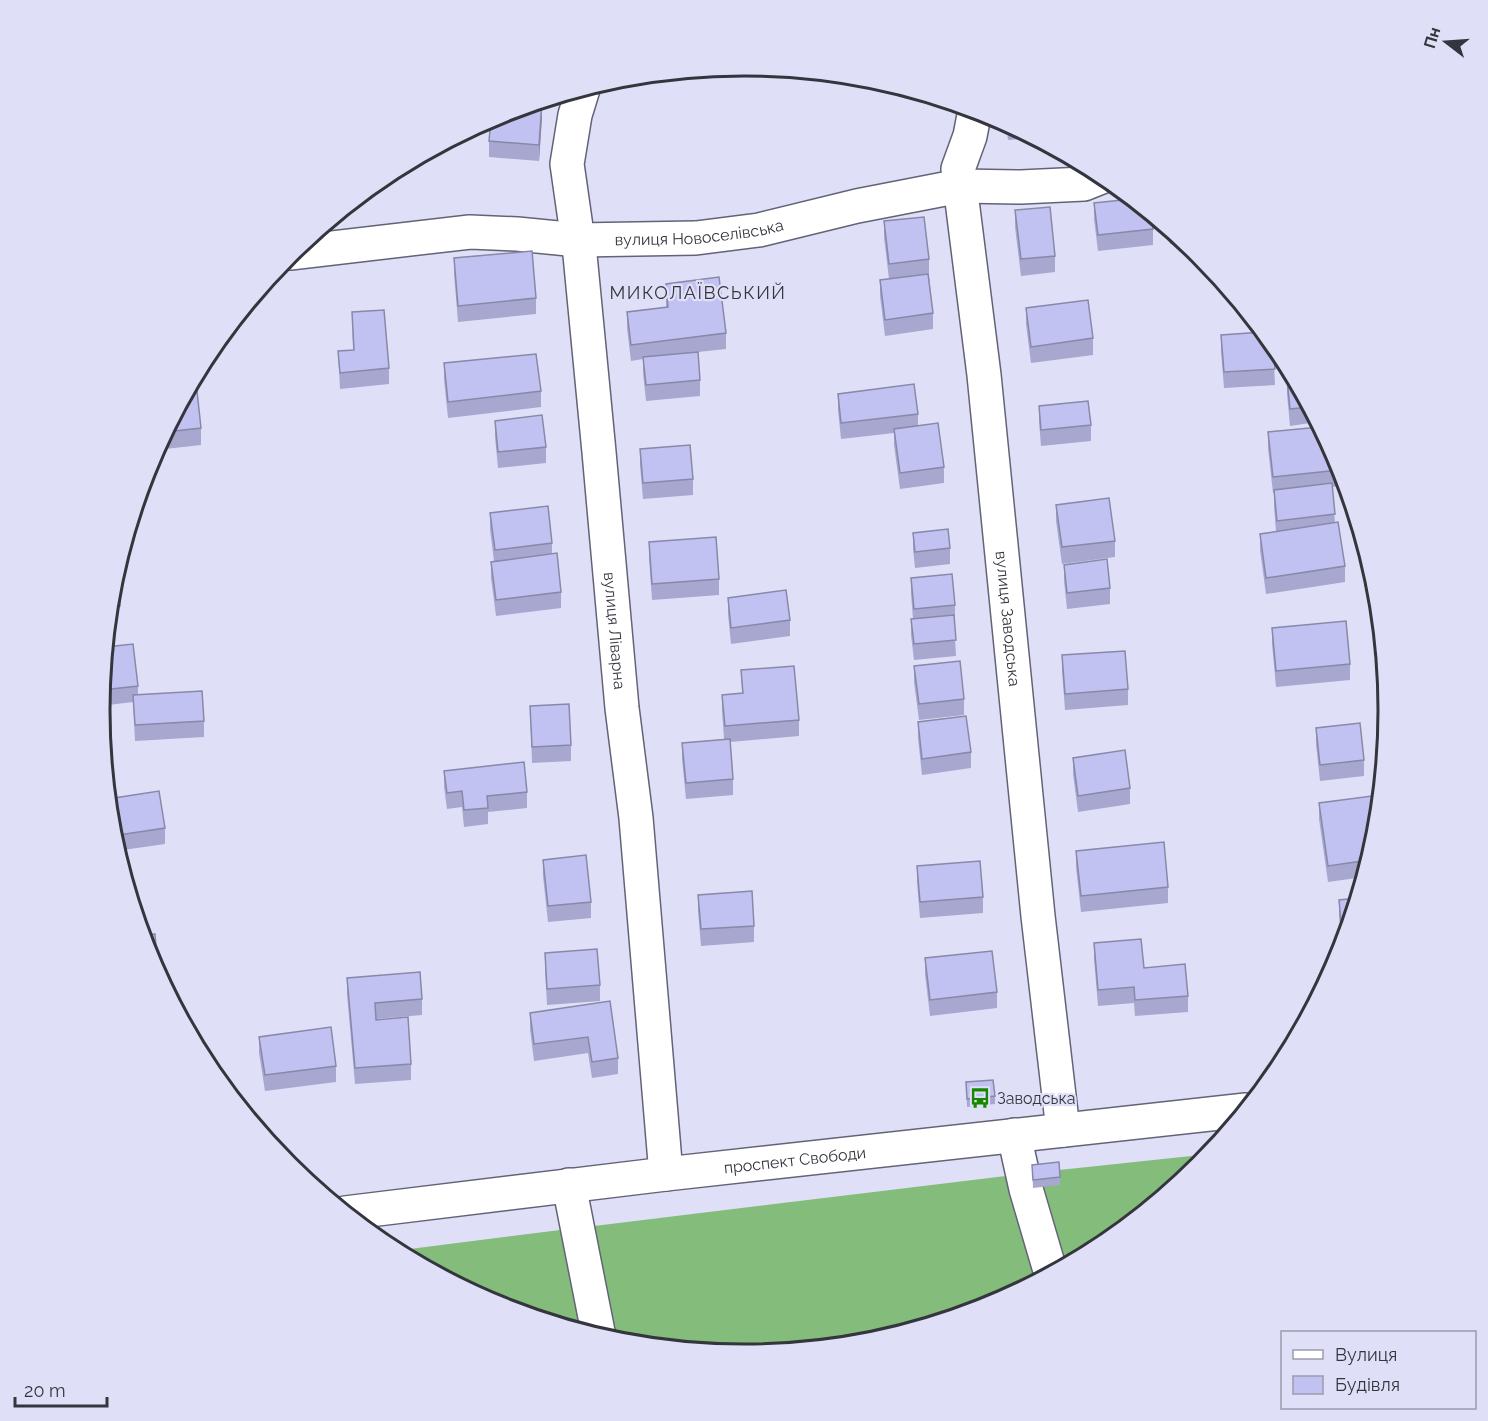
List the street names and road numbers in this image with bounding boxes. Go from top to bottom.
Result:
street label: вулиця Новоселівська [614,215,785,249]
street label: вулиця Заводська [992,550,1024,687]
street label: вулиця Ліварна [600,571,629,690]
street label: проспект Свободи [723,1143,867,1178]

